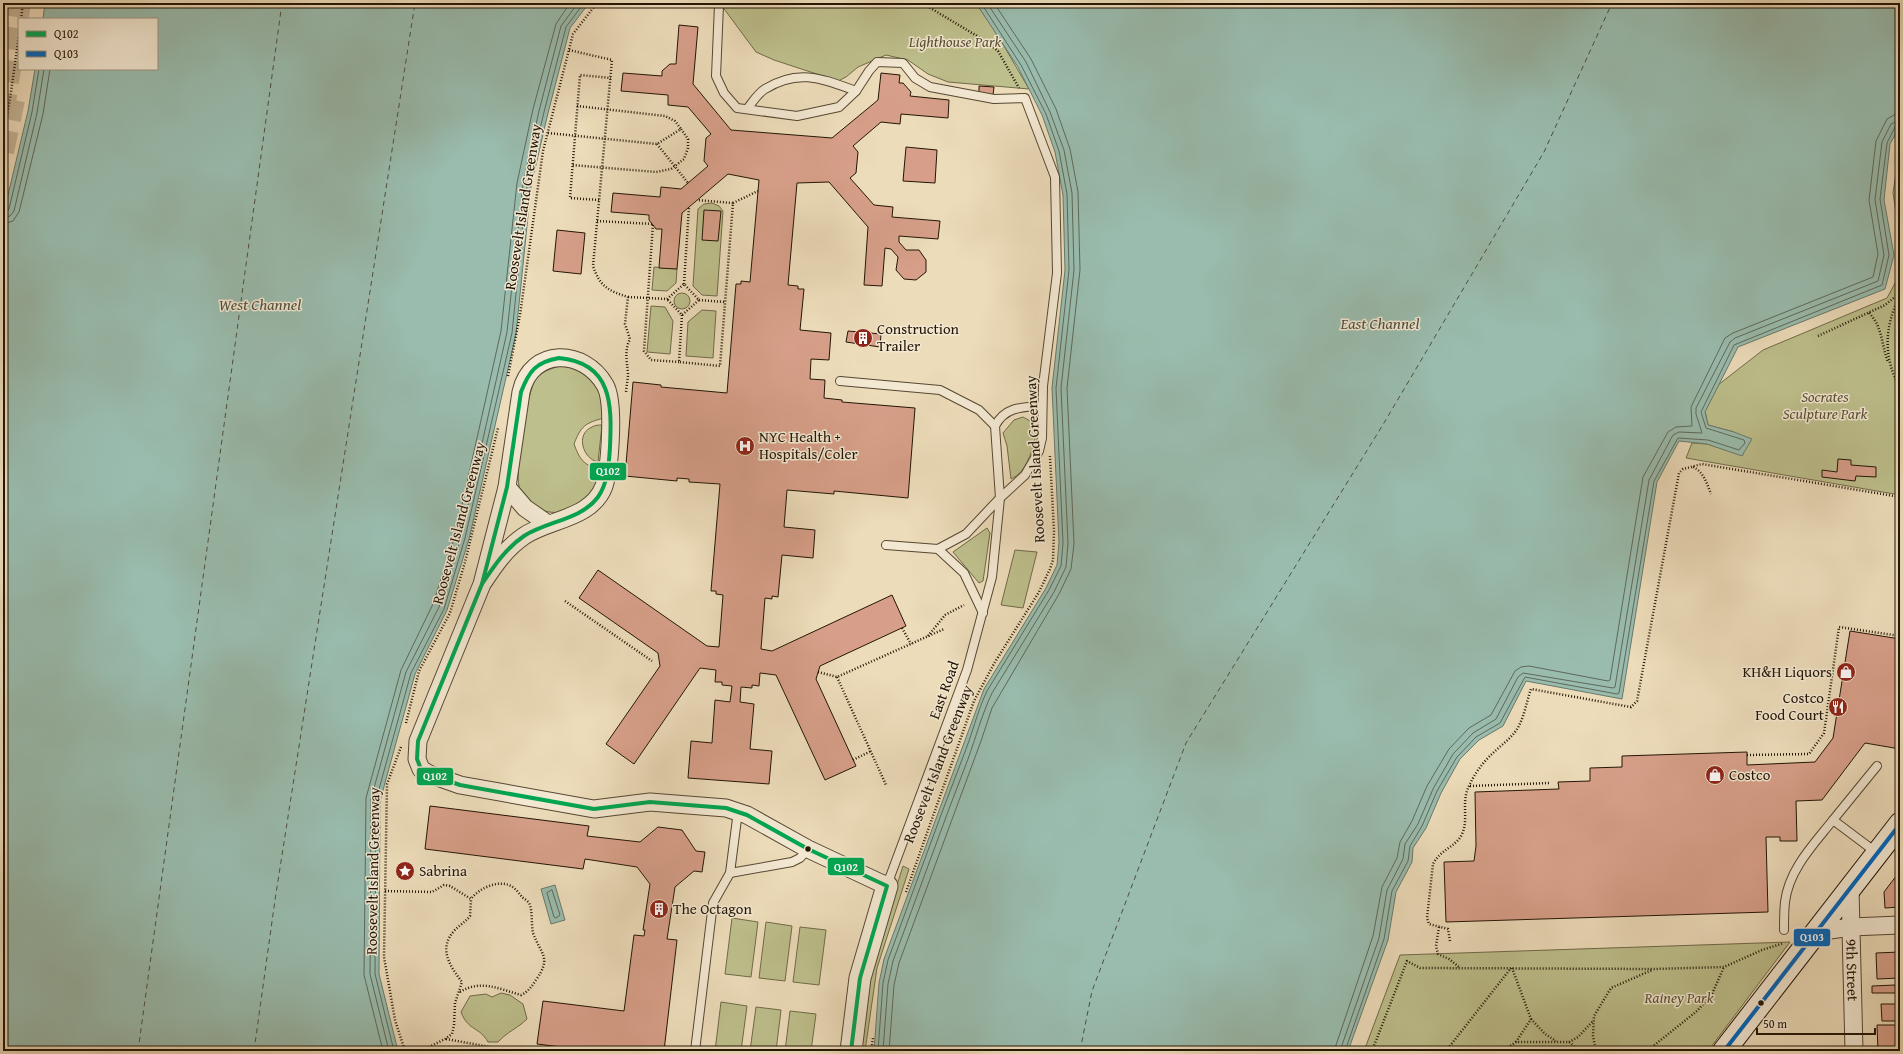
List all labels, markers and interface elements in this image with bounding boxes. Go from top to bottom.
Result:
legend [18,18,158,70]
text: Q102 [54,25,79,42]
park label: Lighthouse Park [908,31,1001,52]
text: Q103 [54,45,79,62]
street label: Roosevelt Island Greenway [499,122,546,291]
water label: West Channel [219,292,301,316]
water label: East Channel [1340,311,1419,335]
place label: Construction Trailer [877,318,960,356]
building icon: Construction Trailer [852,327,874,349]
street label: Roosevelt Island Greenway [1020,374,1049,543]
park label: Socrates Sculpture Park [1783,386,1868,424]
place label: NYC Health + Hospitals/Coler [759,426,858,464]
hospital icon: NYC Health + Hospitals/Coler [734,435,756,457]
street label: Roosevelt Island Greenway [427,439,491,607]
line badge: Q102 [589,462,627,481]
text: Q102 [596,463,620,479]
street label: East Road [923,658,964,722]
place label: KH&H Liquors [1742,661,1832,682]
shop icon: KH&H Liquors [1835,661,1857,683]
street label: Roosevelt Island Greenway [898,681,978,846]
place label: Costco Food Court [1755,687,1825,725]
restaurant icon: Costco Food Court [1827,696,1849,718]
shop icon: Costco [1704,764,1726,786]
place label: Costco [1729,764,1771,785]
line badge: Q102 [416,767,454,786]
text: Q102 [423,768,447,784]
street label: Roosevelt Island Greenway [361,786,384,955]
unlabelled marker [803,844,813,854]
line badge: Q102 [827,857,865,876]
text: Q102 [834,859,858,875]
place icon: Sabrina [394,860,416,882]
place label: Sabrina [419,860,467,881]
building icon: The Octagon [648,898,670,920]
place label: The Octagon [673,898,752,919]
line badge: Q103 [1793,928,1831,947]
text: Q103 [1800,929,1824,945]
street label: 9th Street [1841,939,1864,1002]
park label: Rainey Park [1644,987,1714,1008]
unlabelled marker [1756,998,1766,1008]
scale bar [1757,1010,1875,1036]
text: 50 m [1763,1015,1787,1032]

